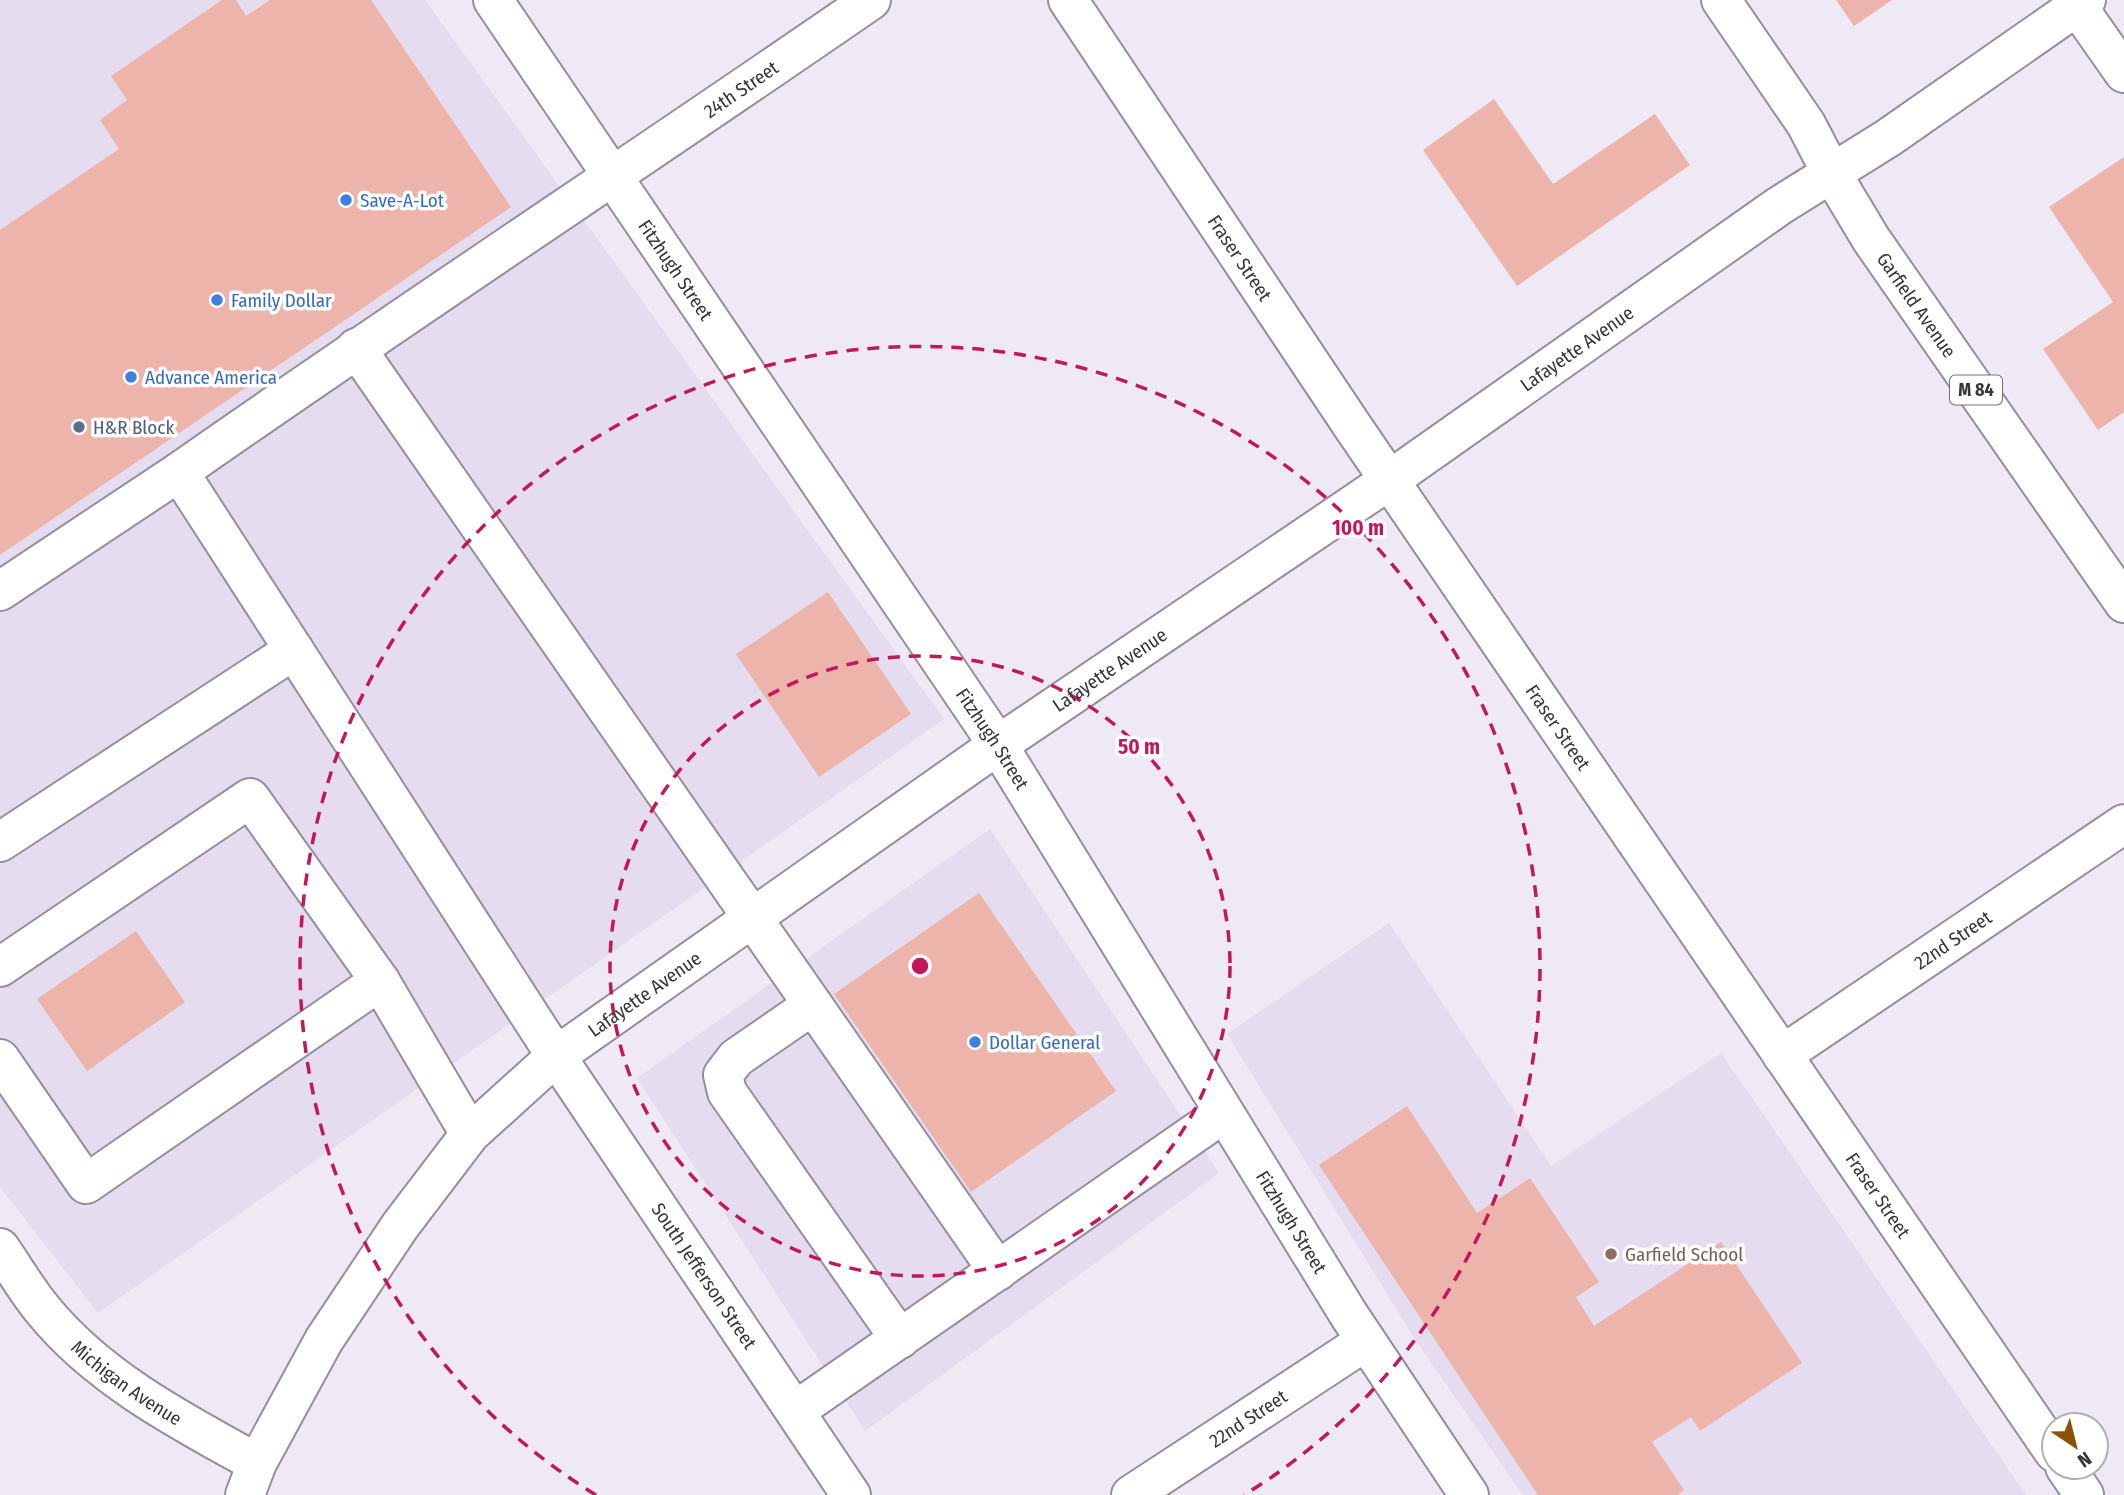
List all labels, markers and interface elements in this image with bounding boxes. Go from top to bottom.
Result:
street label: 24th Street [699,55,783,122]
place label: Save-A-Lot [360,189,445,212]
marker: Save-A-Lot [338,192,354,208]
street label: Fraser Street [1203,211,1277,306]
street label: Fitzhugh Street [634,215,719,325]
street label: Garfield Avenue [1872,248,1961,362]
place label: Family Dollar [231,289,332,312]
marker: Family Dollar [209,292,225,308]
street label: Lafayette Avenue [1516,301,1638,396]
place label: Advance America [145,366,277,389]
marker: Advance America [123,369,139,385]
road number: M 84 [1950,376,2002,404]
place label: H&R Block [93,416,174,439]
marker: H&R Block [71,419,87,435]
text: 100 m [1332,515,1384,541]
street label: Lafayette Avenue [1048,623,1171,716]
street label: Fraser Street [1521,680,1596,775]
street label: Fitzhugh Street [951,684,1035,794]
text: 50 m [1118,734,1160,760]
street label: 22nd Street [1910,905,1996,974]
street label: Lafayette Avenue [583,946,705,1041]
centre of rings [908,954,932,978]
place label: Dollar General [989,1031,1100,1054]
marker: Dollar General [967,1034,983,1050]
street label: Fraser Street [1841,1148,1916,1243]
street label: Fitzhugh Street [1251,1166,1332,1278]
street label: South Jefferson Street [647,1199,762,1354]
place label: Garfield School [1625,1243,1743,1266]
marker: Garfield School [1603,1246,1619,1262]
street label: Michigan Avenue [67,1335,186,1430]
street label: 22nd Street [1205,1384,1292,1452]
north arrow [2040,1411,2110,1481]
text: N [2073,1447,2096,1472]

